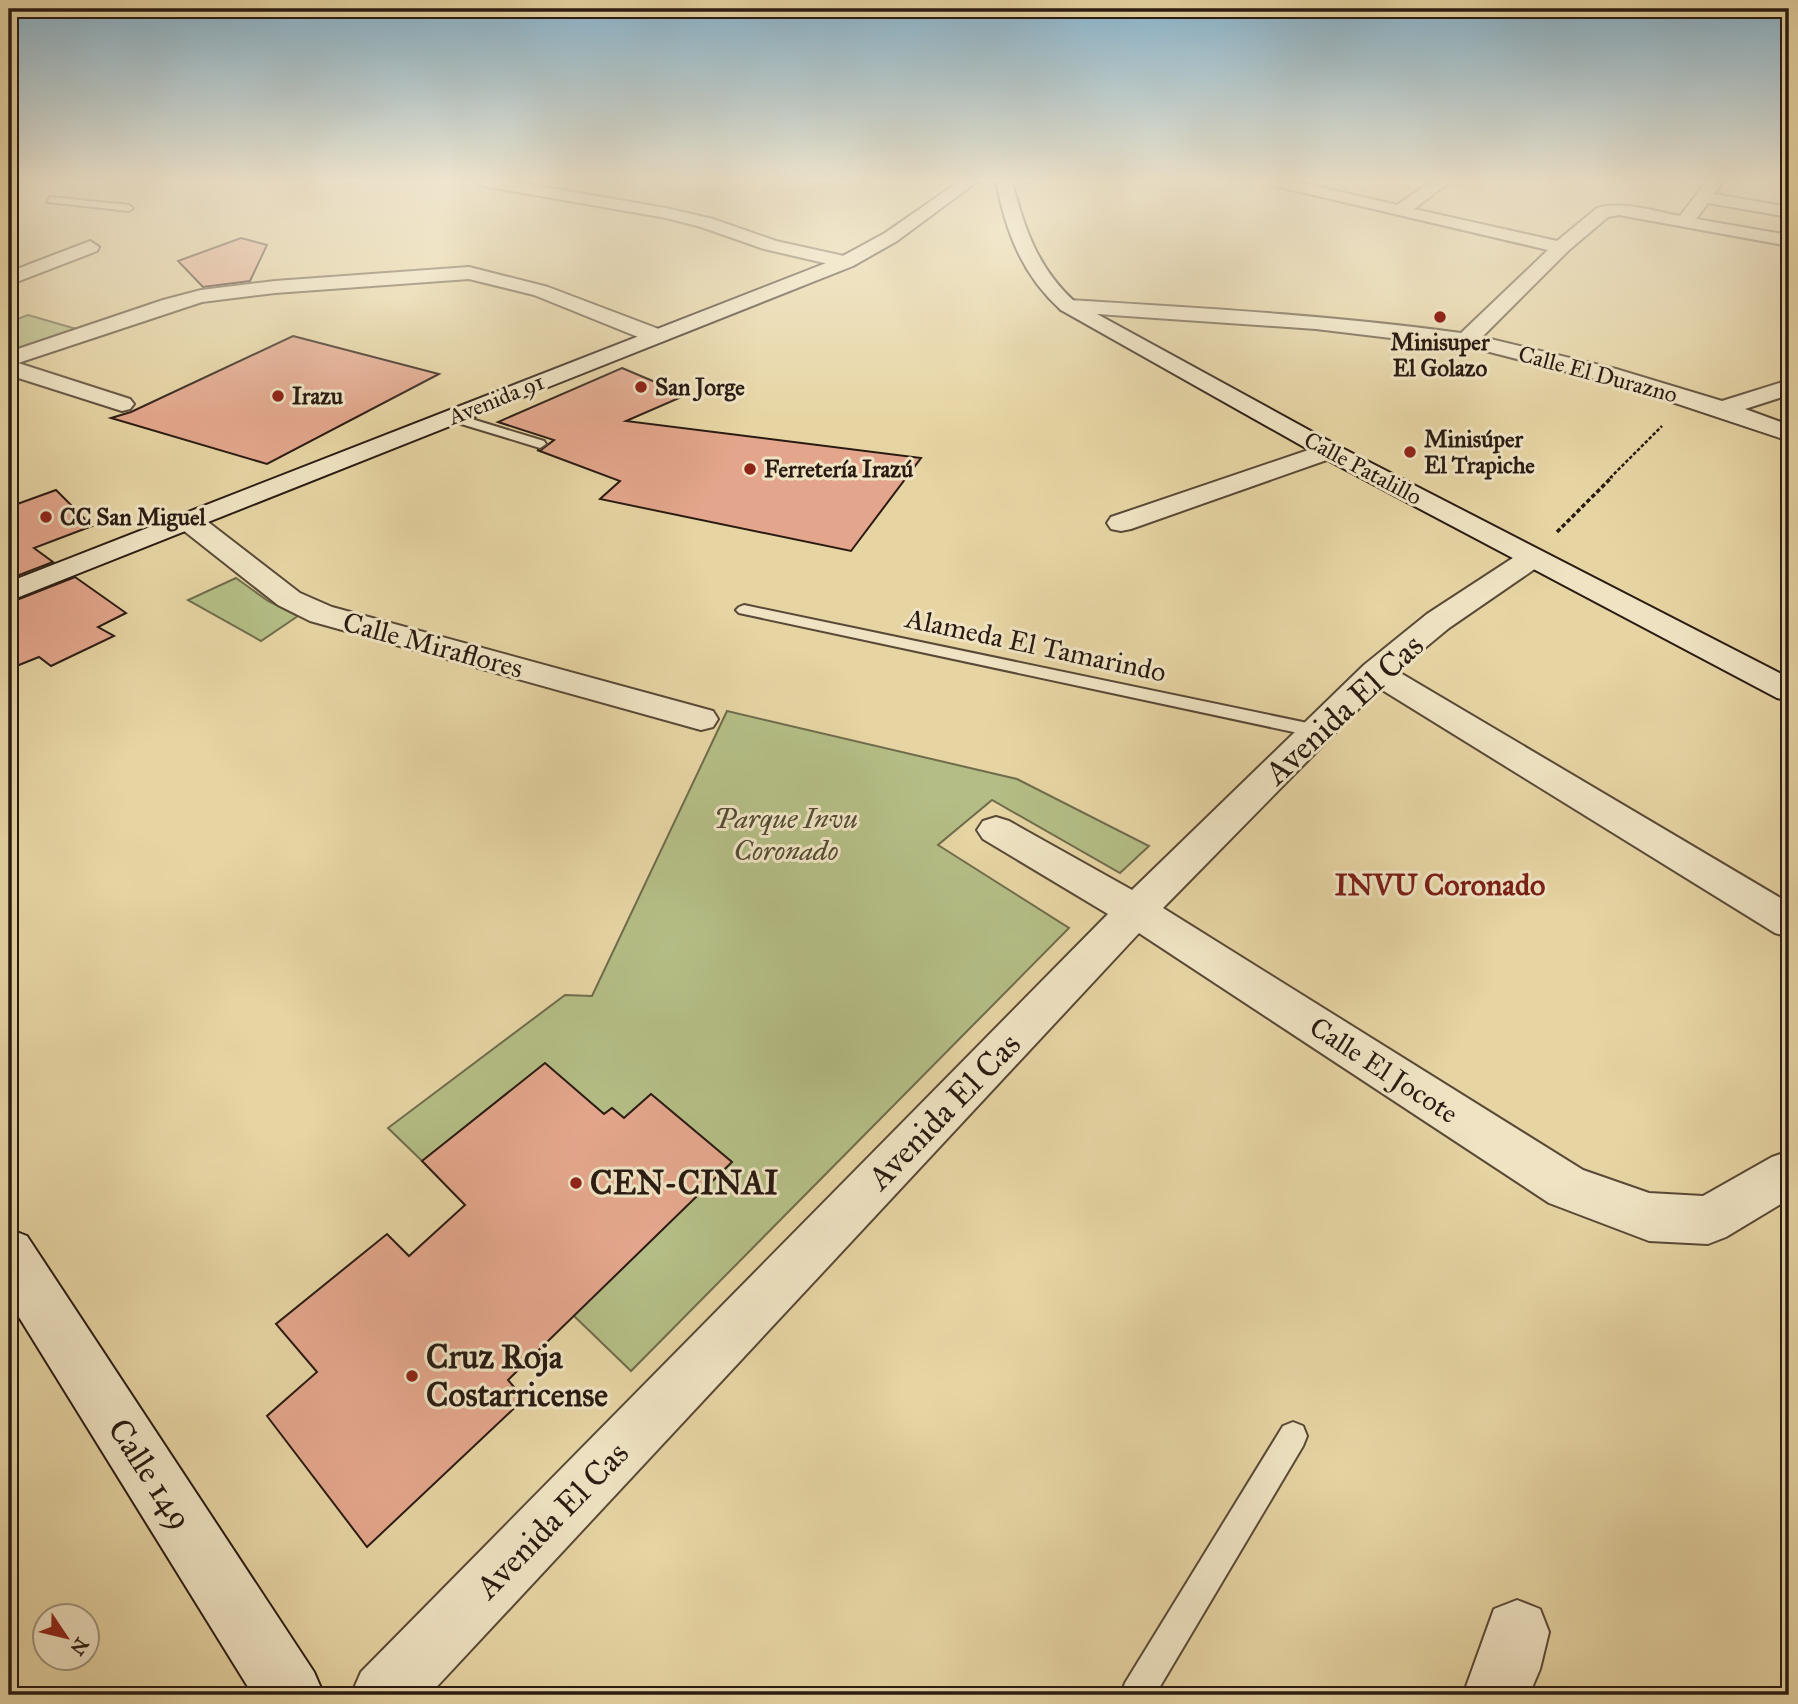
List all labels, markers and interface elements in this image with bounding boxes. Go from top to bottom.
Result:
marker: Minisuper El Golazo [1432,309,1448,325]
place label: Minisuper El Golazo [1390,328,1490,382]
street label: Calle El Durazno [1515,339,1681,409]
street label: Avenida 91 [443,367,548,431]
place label: San Jorge [655,373,745,402]
marker: San Jorge [633,379,649,395]
place label: Irazu [292,382,344,410]
marker: Irazu [270,388,286,404]
street label: Calle Patalillo [1299,425,1427,511]
place label: Minisúper El Trapiche [1424,425,1535,480]
marker: Minisúper El Trapiche [1402,444,1418,460]
place label: Ferretería Irazú [764,455,914,483]
marker: Ferretería Irazú [742,461,758,477]
place label: CC San Miguel [60,503,206,532]
marker: CC San Miguel [38,509,54,525]
street label: Alameda El Tamarindo [902,600,1169,690]
street label: Calle Miraflores [339,604,527,686]
street label: Avenida El Cas [1255,625,1432,794]
park label: Parque Invu Coronado [714,801,858,868]
district label: INVU Coronado [1335,867,1545,903]
street label: Calle El Jocote [1303,1009,1465,1131]
street label: Avenida El Cas [858,1024,1029,1199]
place label: CEN-CINAI [590,1163,778,1203]
marker: CEN-CINAI [568,1175,584,1191]
place label: Cruz Roja Costarricense [426,1337,608,1415]
marker: Cruz Roja Costarricense [404,1368,420,1384]
street label: Calle 149 [99,1411,201,1538]
street label: Avenida El Cas [466,1433,637,1608]
north arrow [32,1602,102,1672]
text: N [65,1633,94,1660]

